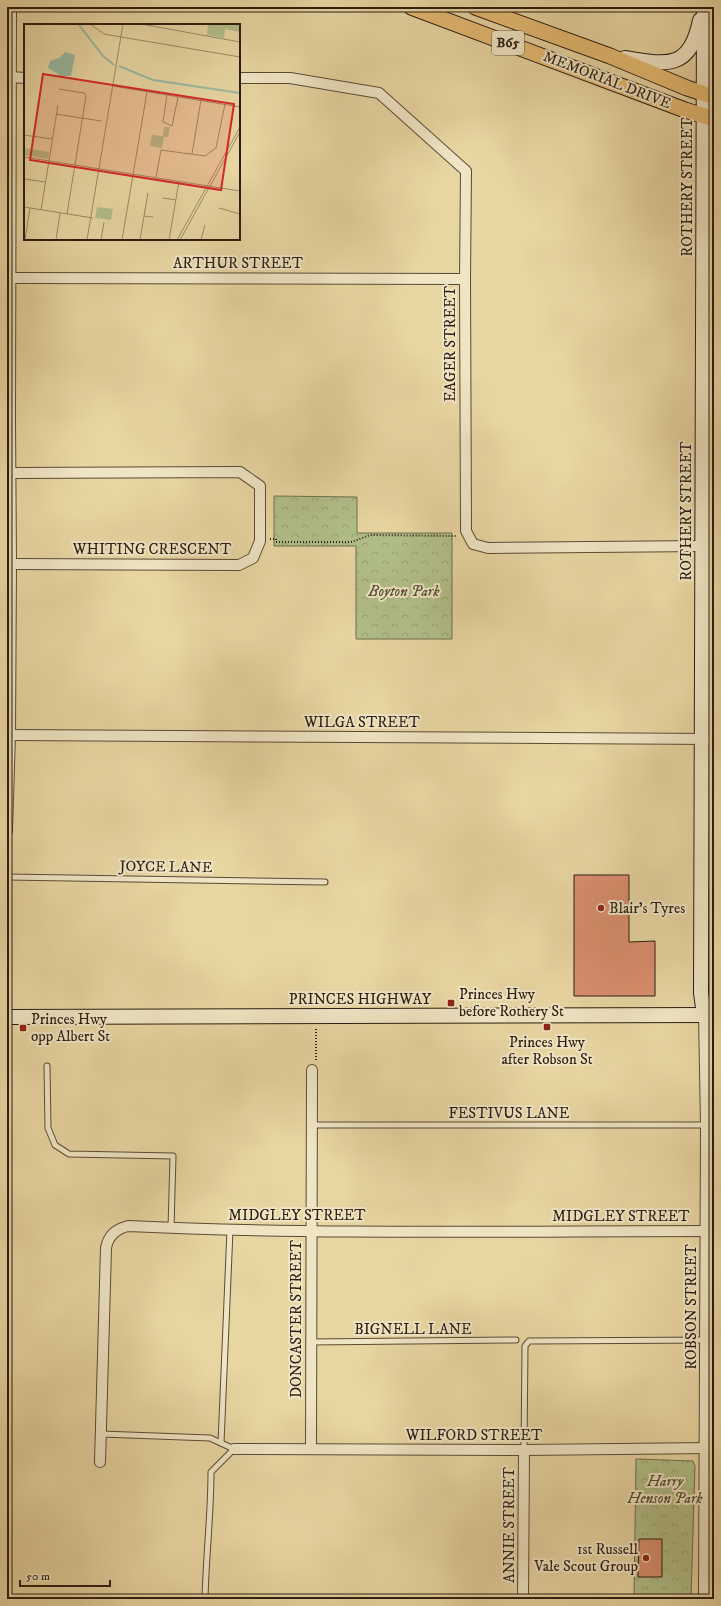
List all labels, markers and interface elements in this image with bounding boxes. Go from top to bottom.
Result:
inset map [24,24,240,240]
road number: B65 [492,31,524,55]
street label: MEMORIAL DRIVE [540,47,674,113]
street label: ROTHERY STREET [678,117,697,257]
street label: ARTHUR STREET [173,254,304,273]
street label: EAGER STREET [441,285,460,402]
street label: ROTHERY STREET [677,441,696,581]
street label: WHITING CRESCENT [72,540,232,559]
park label: Boyton Park [368,582,440,601]
street label: WILGA STREET [303,713,421,732]
street label: JOYCE LANE [118,857,213,877]
place label: Blair's Tyres [609,899,685,918]
marker: Blair's Tyres [596,903,606,913]
place label: Princes Hwy before Rothery St [459,985,564,1021]
street label: PRINCES HIGHWAY [289,990,432,1009]
marker: Princes Hwy before Rothery St [446,998,456,1008]
place label: Princes Hwy opp Albert St [31,1010,110,1046]
marker: Princes Hwy after Robson St [542,1022,552,1032]
marker: Princes Hwy opp Albert St [18,1023,28,1033]
place label: Princes Hwy after Robson St [501,1033,593,1069]
street label: FESTIVUS LANE [449,1104,570,1123]
street label: MIDGLEY STREET [228,1206,366,1225]
street label: MIDGLEY STREET [552,1207,690,1226]
street label: DONCASTER STREET [287,1239,306,1398]
street label: ROBSON STREET [682,1244,701,1370]
street label: BIGNELL LANE [354,1320,472,1339]
street label: WILFORD STREET [405,1426,543,1445]
street label: ANNIE STREET [500,1466,519,1583]
park label: Harry Henson Park [626,1472,703,1508]
place label: 1st Russell Vale Scout Group [533,1540,638,1576]
marker: 1st Russell Vale Scout Group [641,1553,651,1563]
scale bar [20,1562,110,1588]
text: 50 m [26,1569,50,1584]

